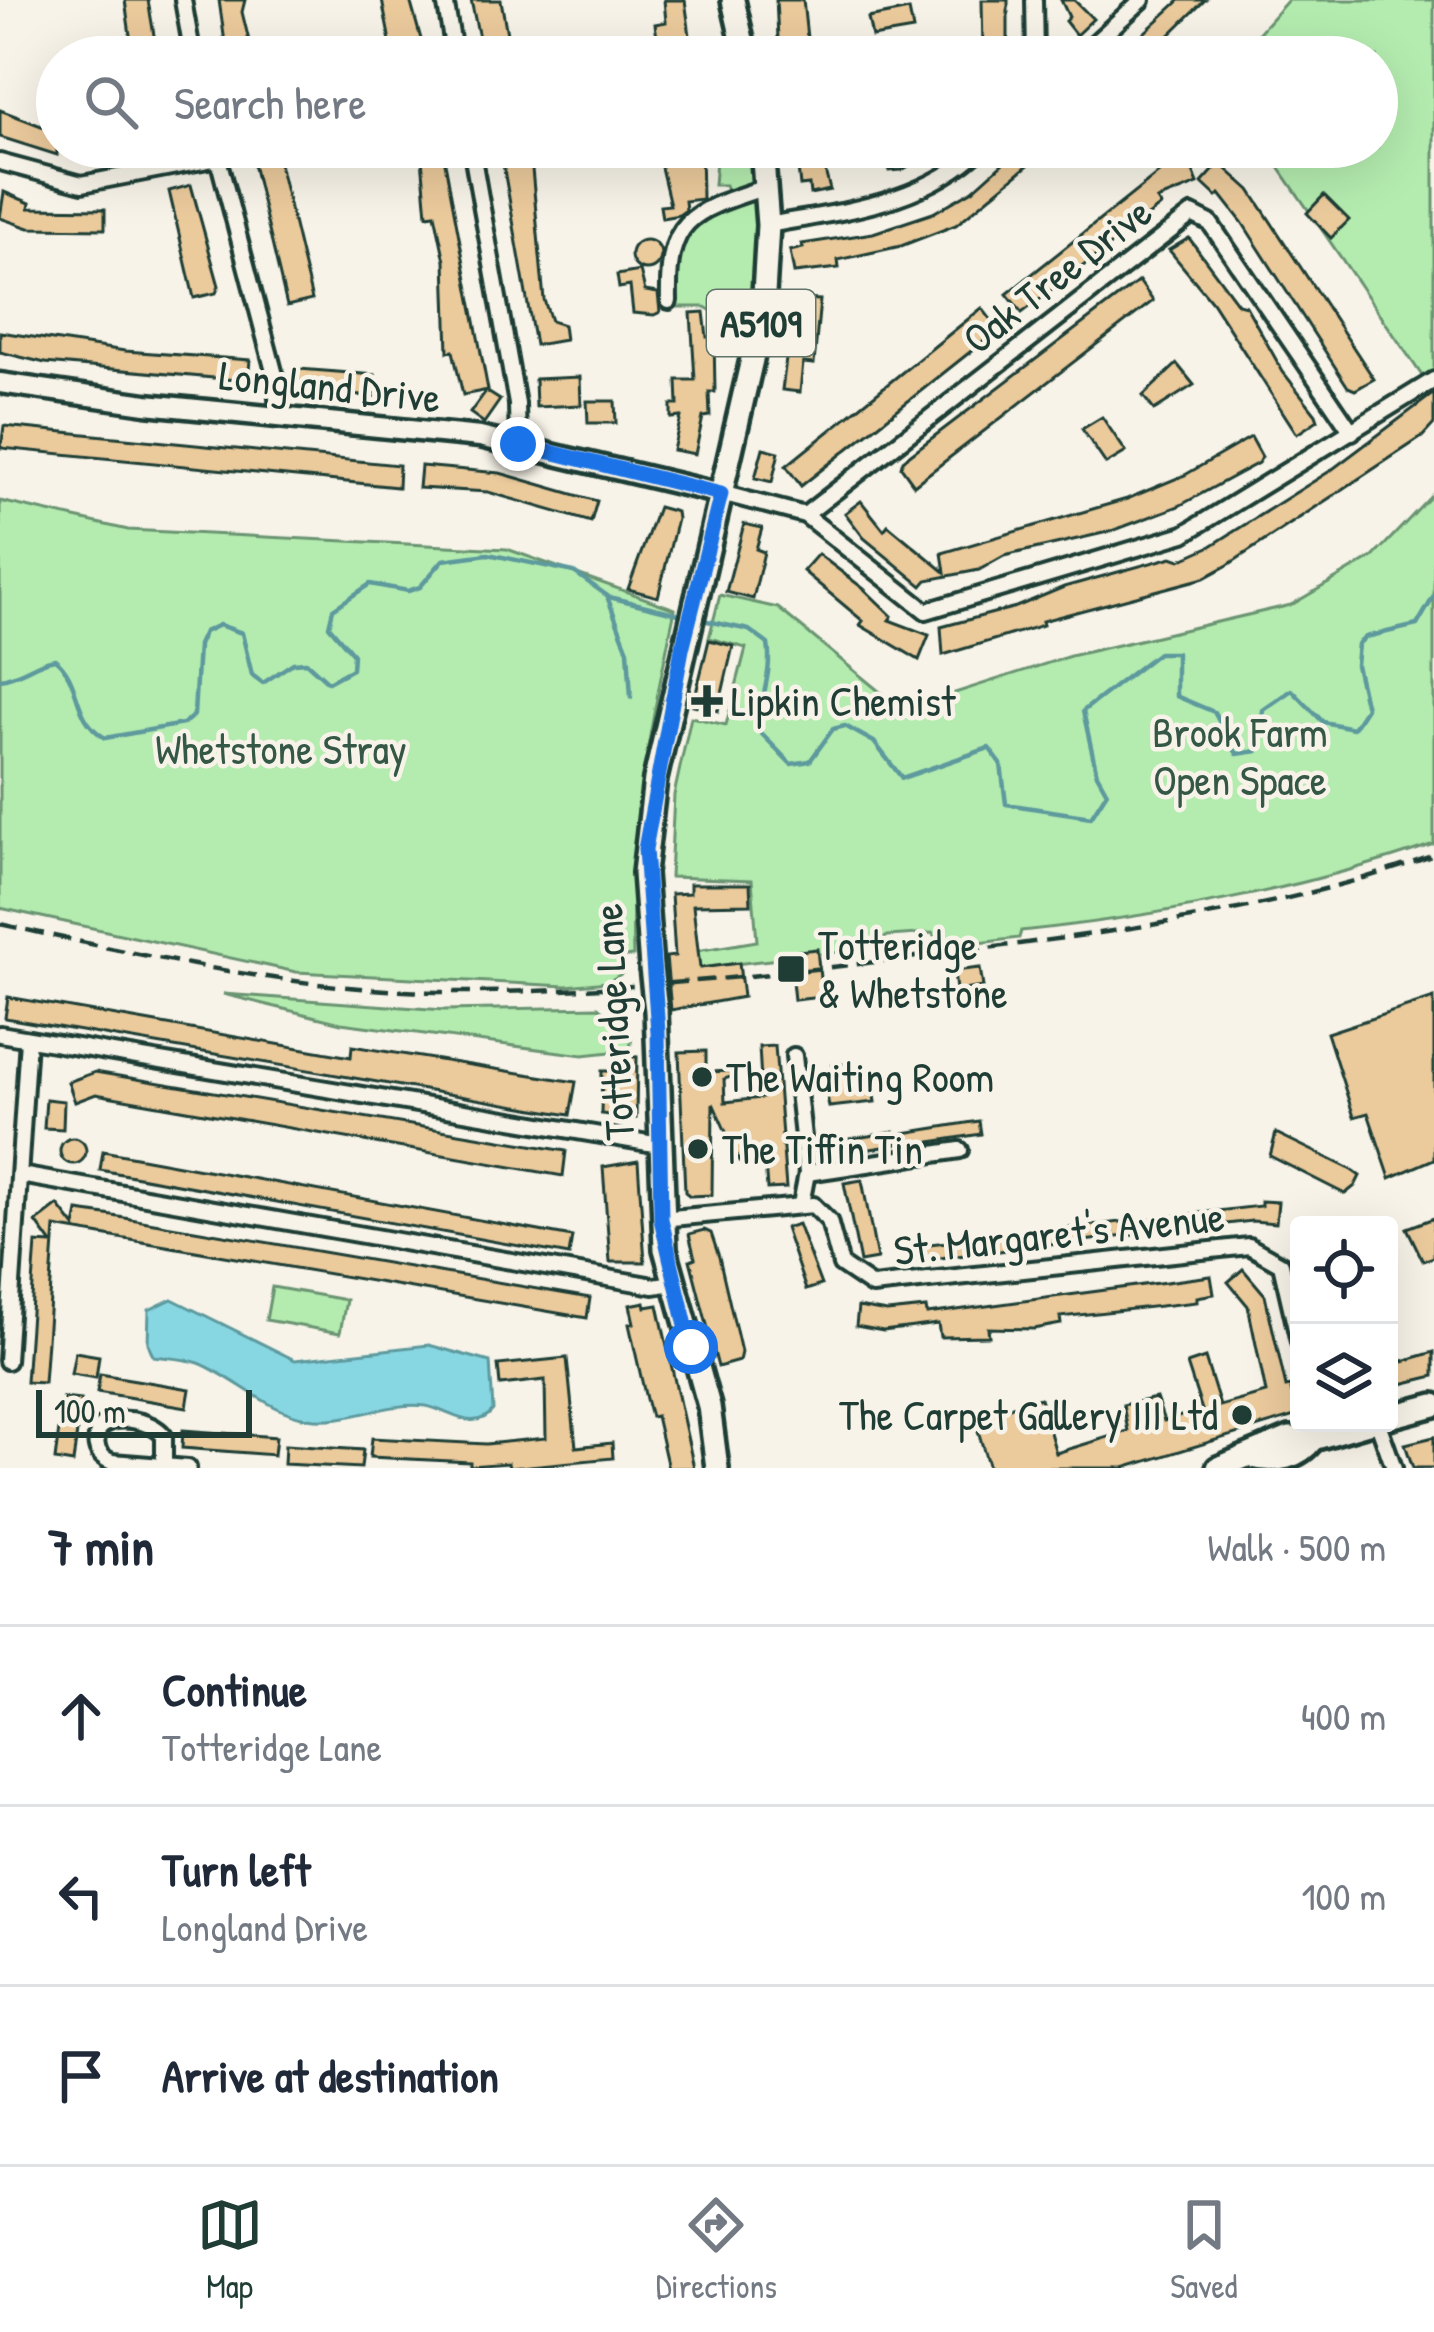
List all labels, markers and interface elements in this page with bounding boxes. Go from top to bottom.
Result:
search box [36,36,1398,168]
icon: search [78,69,144,135]
text: Search here [174,72,366,133]
street label: Oak Tree Drive [951,183,1163,366]
road number: A5109 [707,290,815,356]
street label: Longland Drive [217,346,443,425]
route end [491,417,545,471]
place label: Lipkin Chemist [731,672,956,729]
marker: Lipkin Chemist [694,688,720,714]
park label: Brook Farm Open Space [1152,703,1328,808]
park label: Whetstone Stray [155,720,407,777]
street label: Totteridge Lane [578,902,647,1142]
place label: Totteridge & Whetstone [818,916,1008,1021]
marker: Totteridge & Whetstone [775,953,807,985]
place label: The Waiting Room [726,1048,994,1105]
marker: The Waiting Room [689,1064,715,1090]
place label: The Tiffin Tin [722,1120,923,1177]
marker: The Tiffin Tin [685,1136,711,1162]
street label: St. Margaret's Avenue [891,1187,1227,1278]
map controls [1290,1216,1398,1432]
button: locate [1290,1216,1398,1324]
route start [664,1320,718,1374]
button: layers [1290,1324,1398,1432]
scale bar [36,1384,252,1437]
place label: The Carpet Gallery III Ltd [839,1386,1218,1443]
text: 100 m [54,1389,126,1433]
marker: The Carpet Gallery III Ltd [1229,1402,1255,1428]
text: 7 min [48,1512,154,1581]
text: Walk · 500 m [1207,1520,1386,1573]
text: Continue [162,1659,307,1720]
icon: ahead [48,1683,114,1749]
text: 400 m [1301,1689,1386,1742]
text: Totteridge Lane [162,1720,382,1773]
text: Turn left [162,1839,311,1900]
icon: left [48,1863,114,1929]
text: 100 m [1301,1869,1386,1922]
text: Longland Drive [162,1900,368,1953]
icon: arrive [48,2043,114,2109]
text: Arrive at destination [162,2045,499,2106]
tab: Map [197,2192,263,2308]
tab: Directions [656,2192,777,2308]
tab: Saved [1170,2192,1237,2308]

